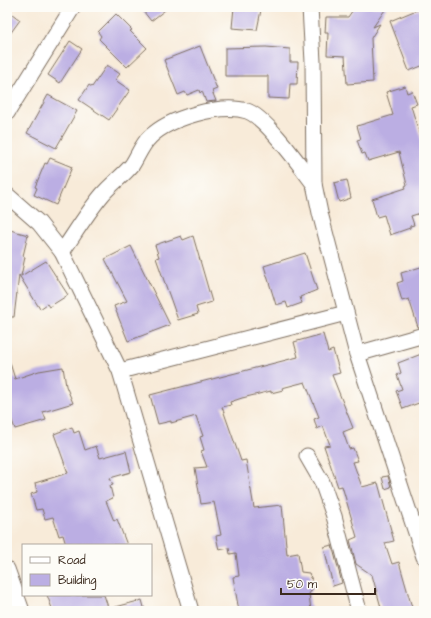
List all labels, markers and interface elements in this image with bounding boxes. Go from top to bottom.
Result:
legend [22,544,152,596]
text: Road [58,552,86,569]
scale bar [281,570,375,596]
text: Building [58,572,96,590]
text: 50 m [287,576,318,593]

